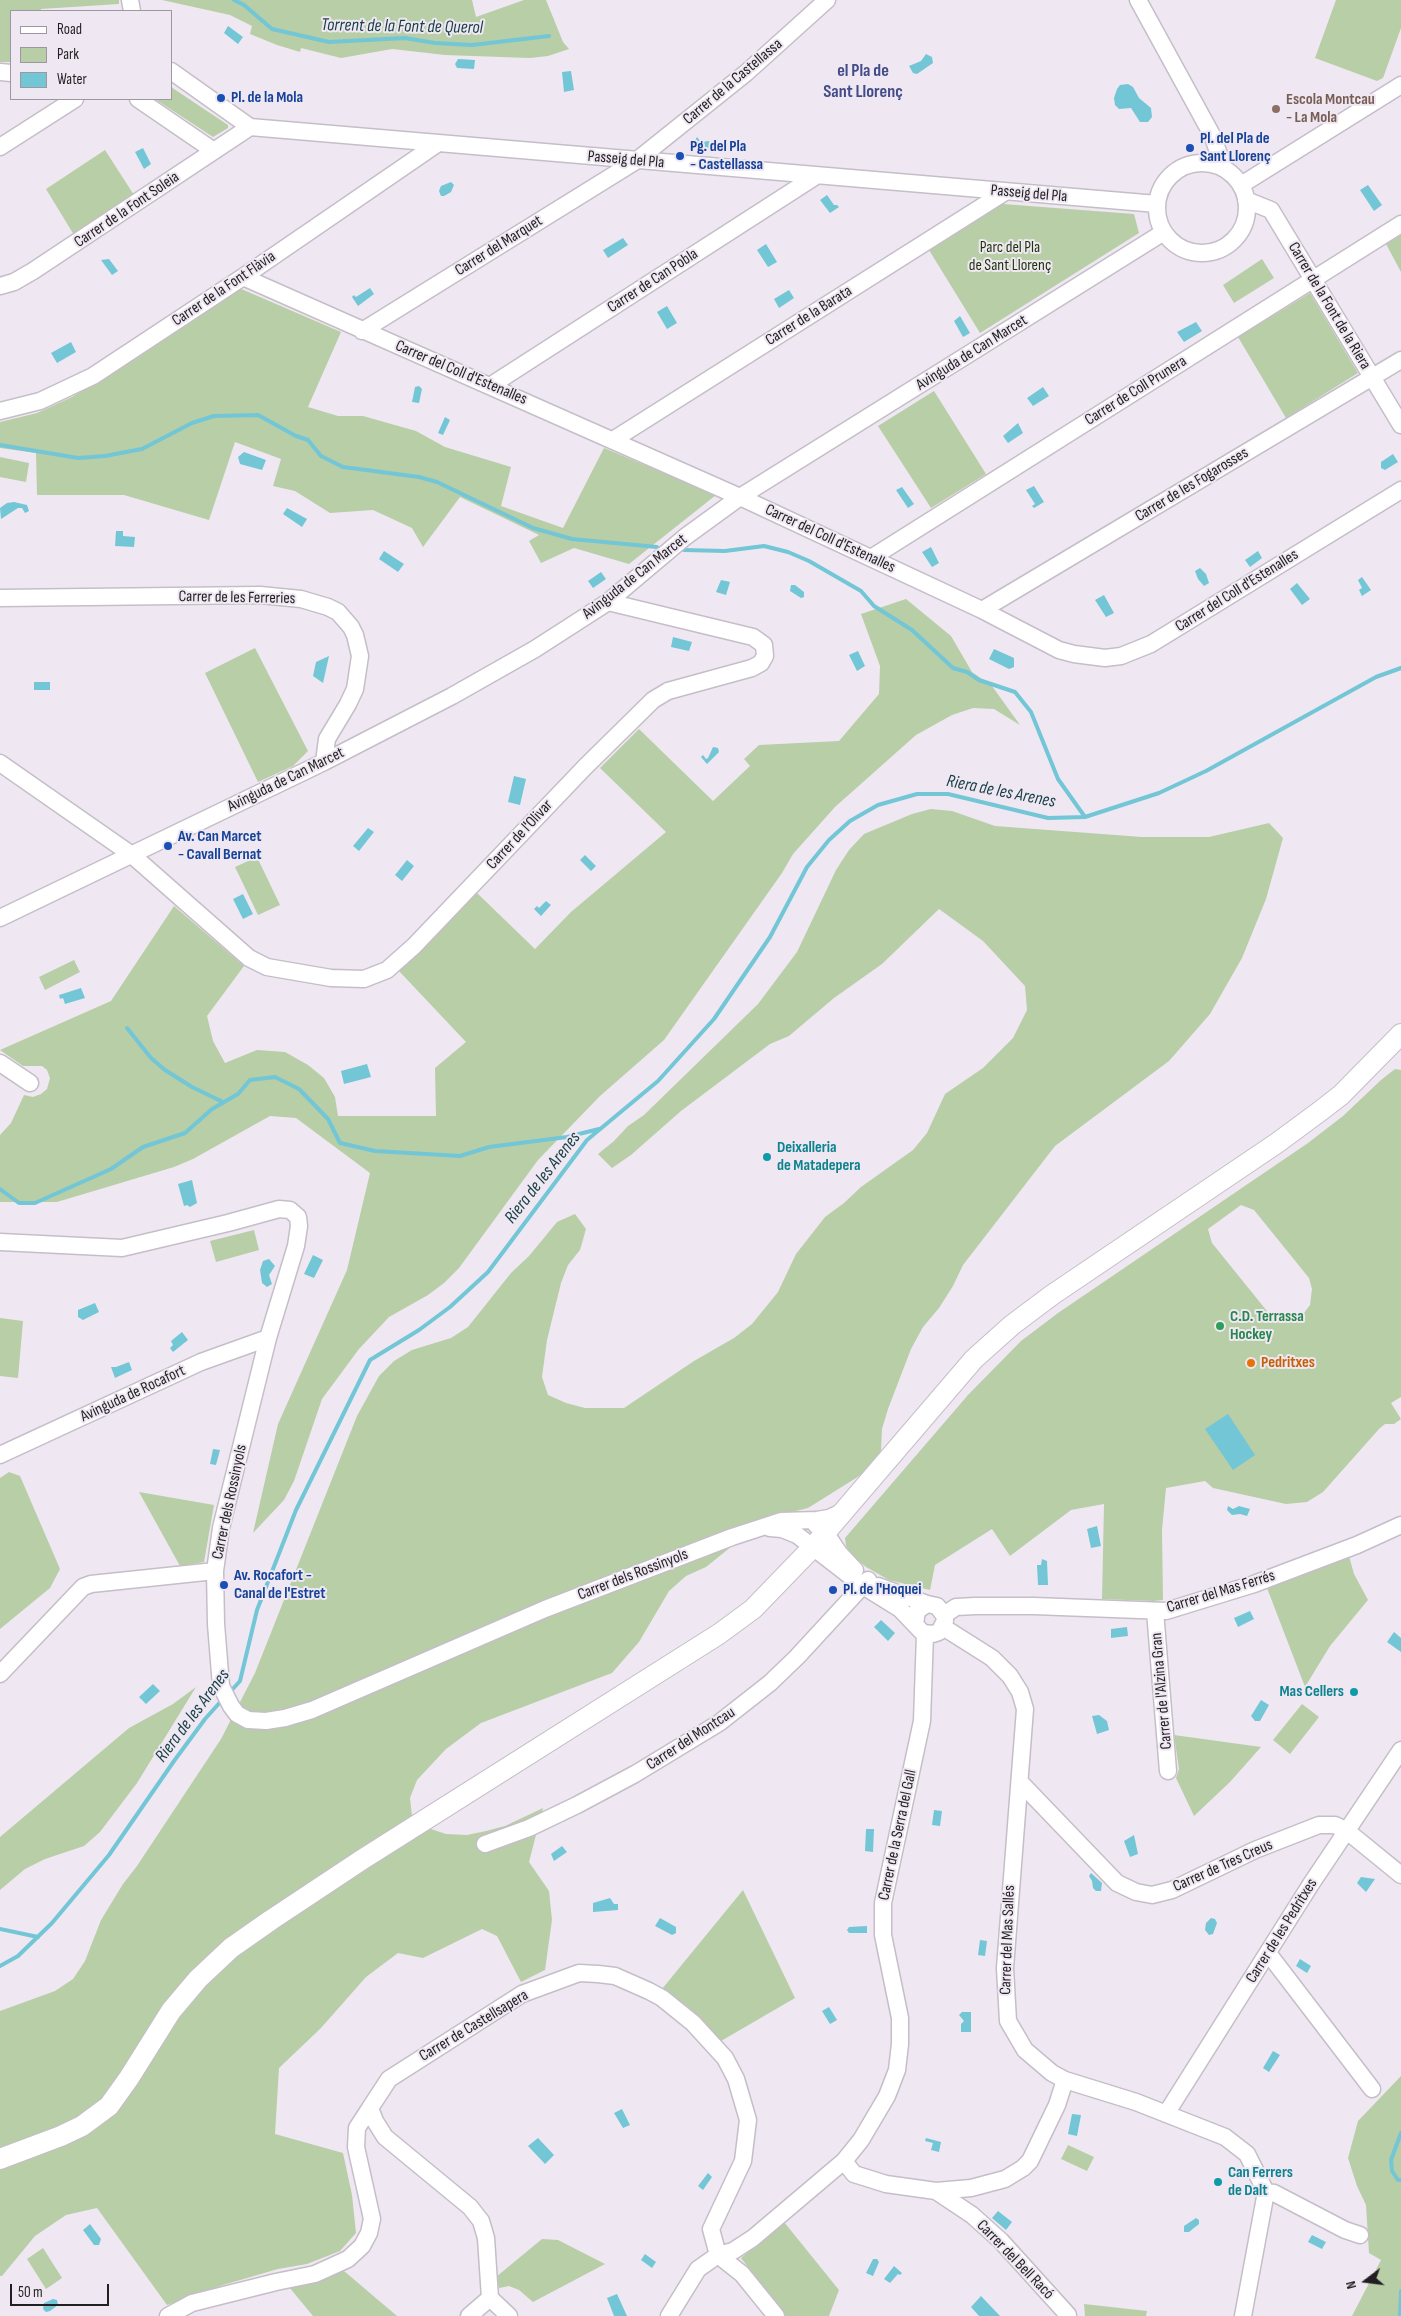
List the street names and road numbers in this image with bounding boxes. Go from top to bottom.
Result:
street label: Carrer de la Castellassa [679,35,787,129]
street label: Passeig del Pla [587,147,665,173]
street label: Carrer de la Font Soleia [71,168,183,252]
street label: Passeig del Pla [990,181,1068,207]
street label: Carrer del Marquet [452,212,546,280]
street label: Carrer de la Font de la Riera [1283,239,1375,373]
street label: Carrer de Can Pobla [604,245,702,317]
street label: Carrer de la Font Flàvia [169,247,279,331]
street label: Carrer de la Barata [762,282,856,350]
street label: Avinguda de Can Marcet [913,311,1031,395]
street label: Carrer del Coll d'Estenalles [392,337,530,409]
street label: Carrer de Coll Prunera [1082,352,1190,430]
street label: Carrer de les Fogarosses [1132,444,1252,526]
street label: Carrer del Coll d'Estenalles [762,500,898,578]
street label: Avinguda de Can Marcet [579,530,691,624]
street label: Carrer del Coll d'Estenalles [1172,545,1302,637]
street label: Carrer de les Ferreries [178,587,296,609]
street label: Avinguda de Can Marcet [225,743,347,817]
street label: Carrer de l'Olivar [483,796,557,874]
street label: Avinguda de Rocafort [77,1361,189,1427]
street label: Carrer dels Rossinyols [208,1443,252,1561]
street label: Carrer dels Rossinyols [575,1545,691,1605]
street label: Carrer del Mas Ferrés [1165,1566,1277,1618]
street label: Carrer de l'Alzina Gran [1147,1632,1177,1750]
street label: Carrer del Montcau [643,1703,739,1775]
street label: Carrer de la Serra del Gall [875,1768,921,1902]
street label: Carrer de Tres Creus [1170,1835,1276,1897]
street label: Carrer de les Pedritxes [1242,1875,1322,1987]
street label: Carrer del Mas Sallés [996,1885,1020,1995]
street label: Carrer de Castellsapera [416,1986,532,2066]
street label: Carrer del Bell Racó [972,2216,1058,2304]

